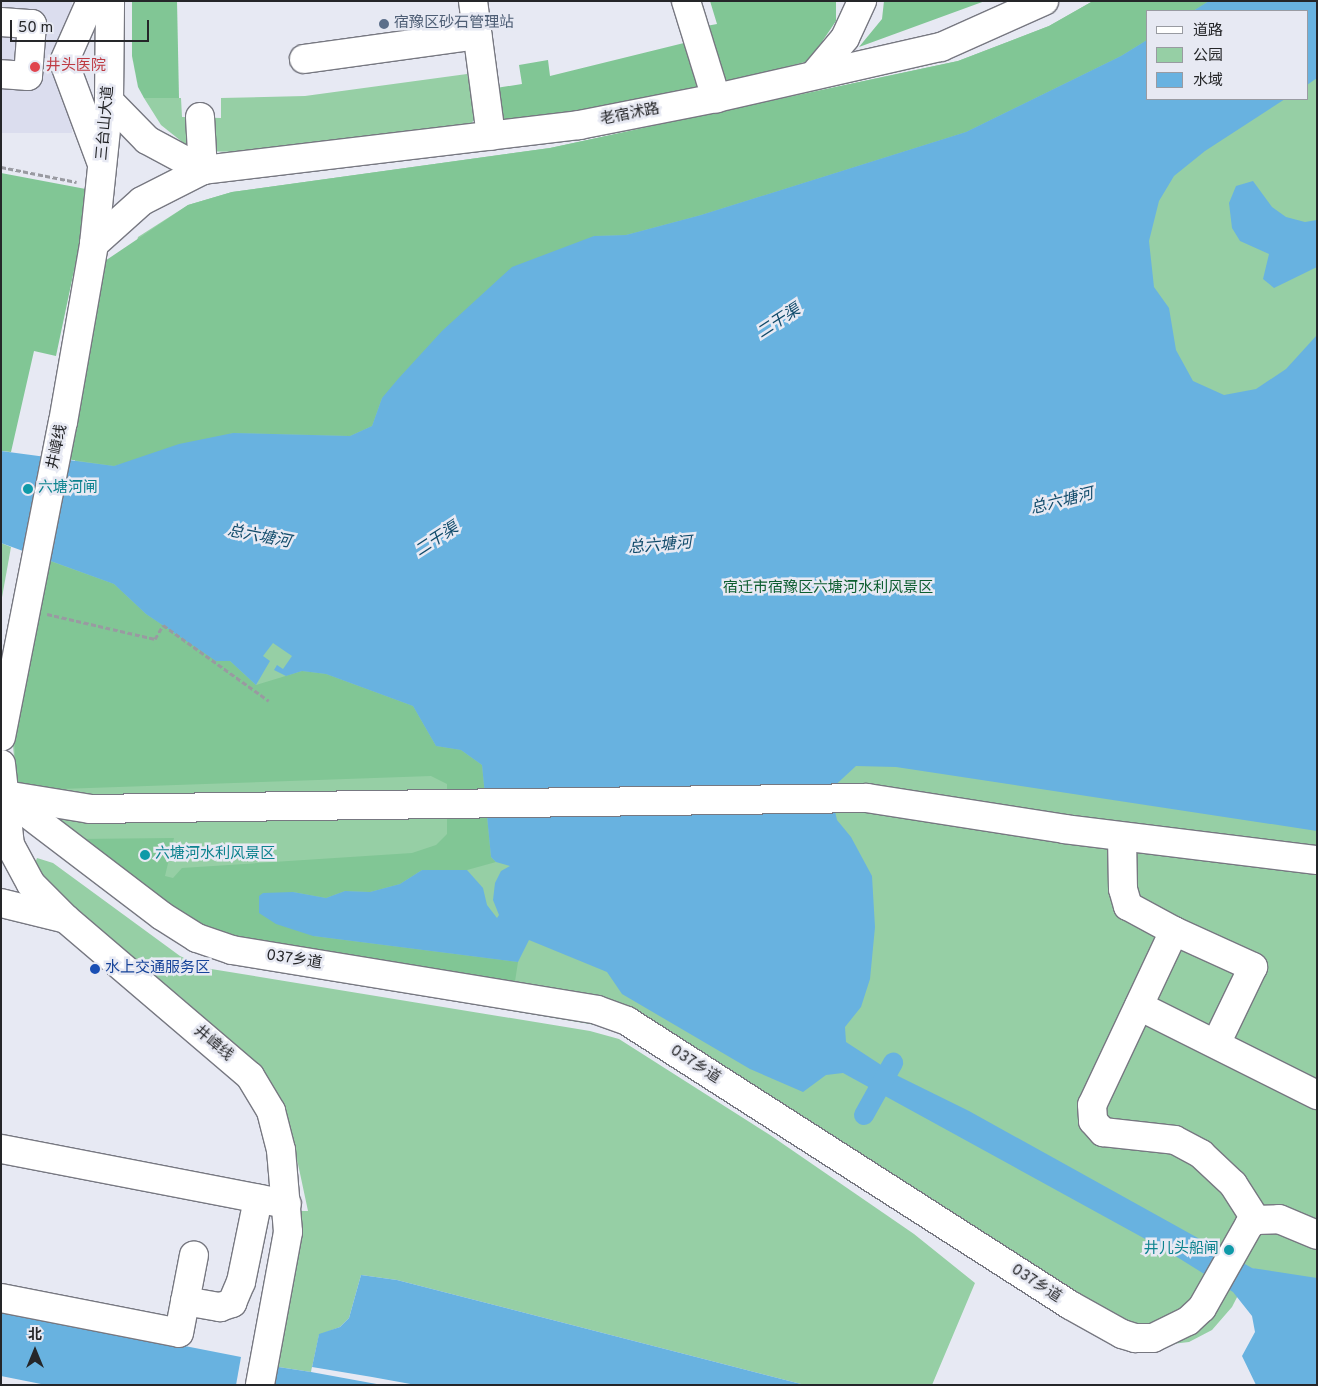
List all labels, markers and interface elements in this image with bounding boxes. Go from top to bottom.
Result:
scale bar [12,10,151,42]
legend [1146,10,1308,100]
place label: 宿豫区砂石管理站 [394,15,514,33]
marker: 宿豫区砂石管理站 [378,18,390,30]
text: 50 m [18,19,53,38]
text: 道路 [1193,22,1223,41]
text: 公园 [1193,47,1223,66]
place label: 井头医院 [46,58,106,76]
marker: 井头医院 [28,60,42,74]
text: 水域 [1193,72,1223,91]
street label: 三台山大道 [94,85,118,161]
street label: 老宿沭路 [599,100,661,130]
water label: 二干渠 [754,301,804,343]
street label: 井嶂线 [45,423,71,471]
place label: 六塘河闸 [38,480,98,498]
marker: 六塘河闸 [22,483,34,495]
water label: 总六塘河 [1029,485,1095,519]
water label: 二干渠 [412,519,462,561]
water label: 总六塘河 [226,521,292,553]
water label: 总六塘河 [627,534,693,558]
park label: 宿迁市宿豫区六塘河水利风景区 [723,580,933,598]
place label: 六塘河水利风景区 [155,846,275,864]
marker: 六塘河水利风景区 [139,849,151,861]
street label: 037乡道 [265,947,323,973]
place label: 水上交通服务区 [105,960,210,978]
marker: 水上交通服务区 [89,963,101,975]
street label: 井嶂线 [190,1023,236,1065]
street label: 037乡道 [666,1042,724,1088]
place label: 井儿头船闸 [1144,1241,1219,1259]
marker: 井儿头船闸 [1223,1244,1235,1256]
street label: 037乡道 [1007,1261,1065,1307]
north arrow [10,1326,60,1376]
text: 北 [28,1327,42,1344]

